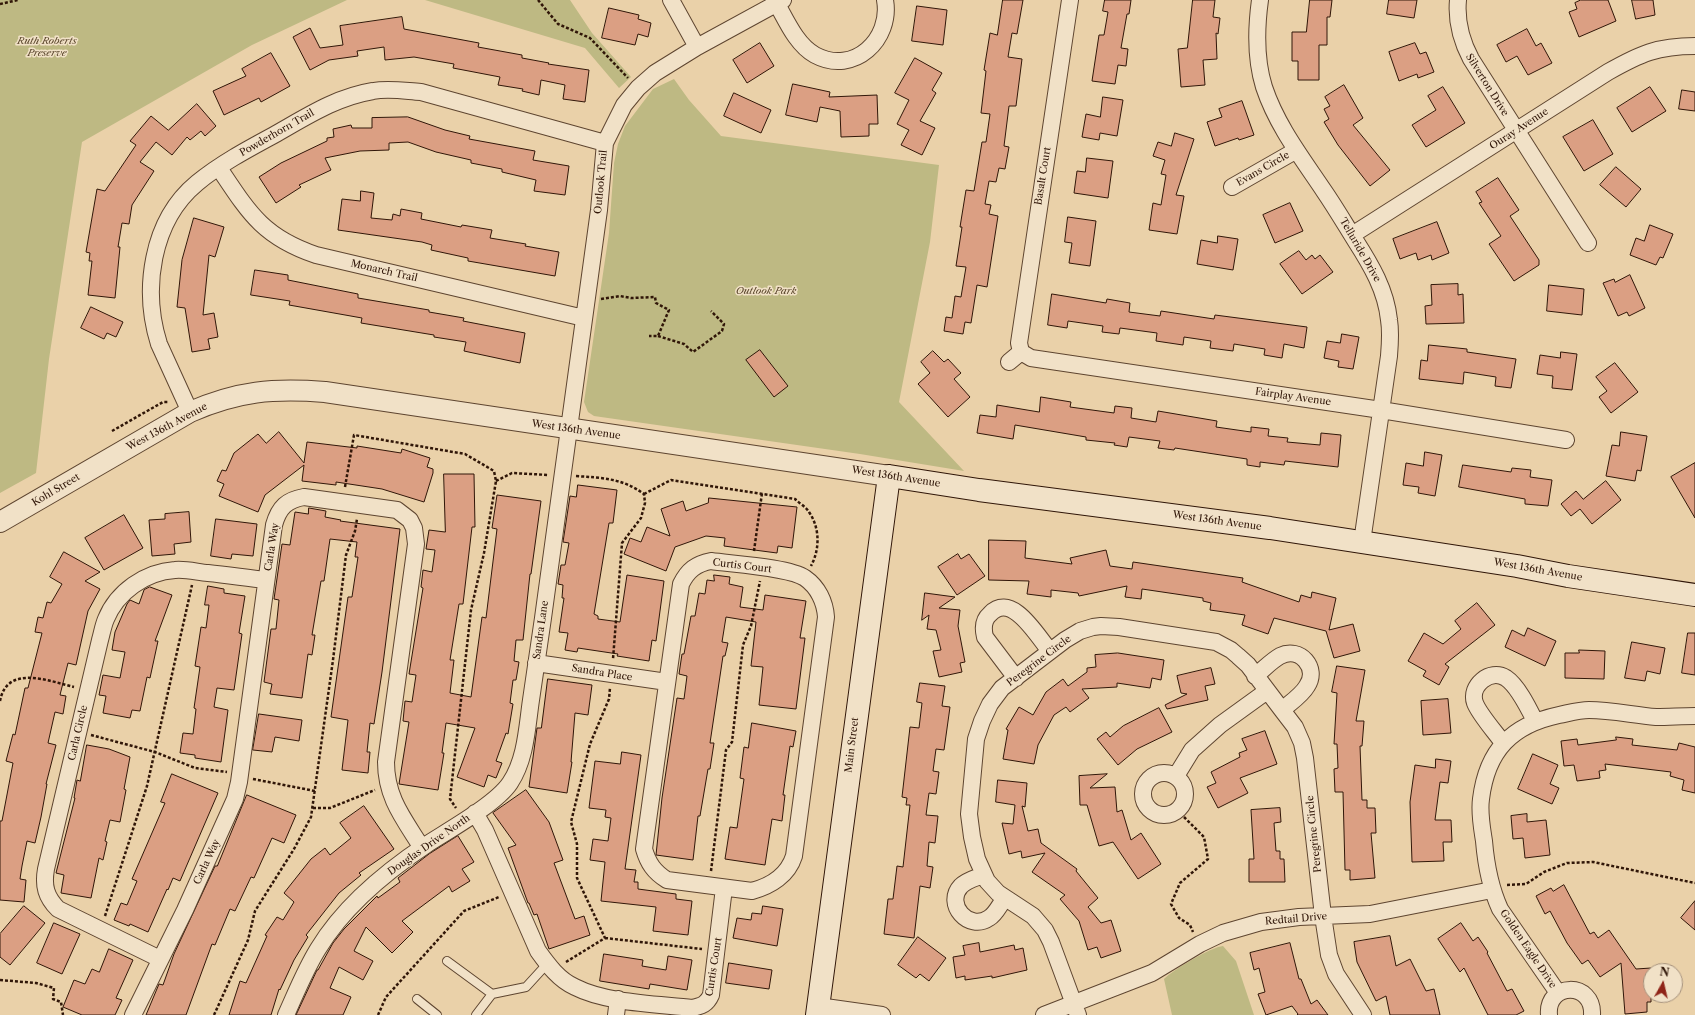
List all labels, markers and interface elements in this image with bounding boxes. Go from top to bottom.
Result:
park label: Ruth Roberts Preserve [17,35,77,58]
street label: Silverton Drive [1463,52,1511,118]
street label: Ouray Avenue [1487,106,1551,152]
street label: Powderhorn Trail [238,107,316,159]
street label: Basalt Court [1032,146,1054,206]
street label: Evans Circle [1234,149,1292,189]
street label: Outlook Trail [592,150,610,214]
street label: Telluride Drive [1337,216,1383,284]
street label: Monarch Trail [349,257,419,285]
park label: Outlook Park [736,285,796,297]
street label: Fairplay Avenue [1254,386,1332,408]
street label: West 136th Avenue [125,401,209,453]
street label: West 136th Avenue [531,418,621,442]
street label: West 136th Avenue [851,464,941,490]
street label: Kohl Street [30,471,82,509]
street label: West 136th Avenue [1172,509,1262,533]
street label: Carla Way [262,522,282,572]
street label: Curtis Court [712,556,772,576]
street label: West 136th Avenue [1493,556,1583,584]
street label: Sandra Lane [531,600,551,660]
street label: Peregrine Circle [1005,633,1073,689]
street label: Sandra Place [571,662,633,684]
street label: Carla Circle [66,704,90,762]
street label: Main Street [843,717,861,773]
street label: Peregrine Circle [1304,795,1324,873]
street label: Douglas Drive North [386,812,472,878]
street label: Carla Way [191,837,223,887]
street label: Golden Eagle Drive [1497,907,1559,991]
street label: Redtail Drive [1264,910,1328,928]
street label: Curtis Court [703,937,725,997]
north arrow [1643,963,1683,1003]
text: N [1659,965,1670,980]

